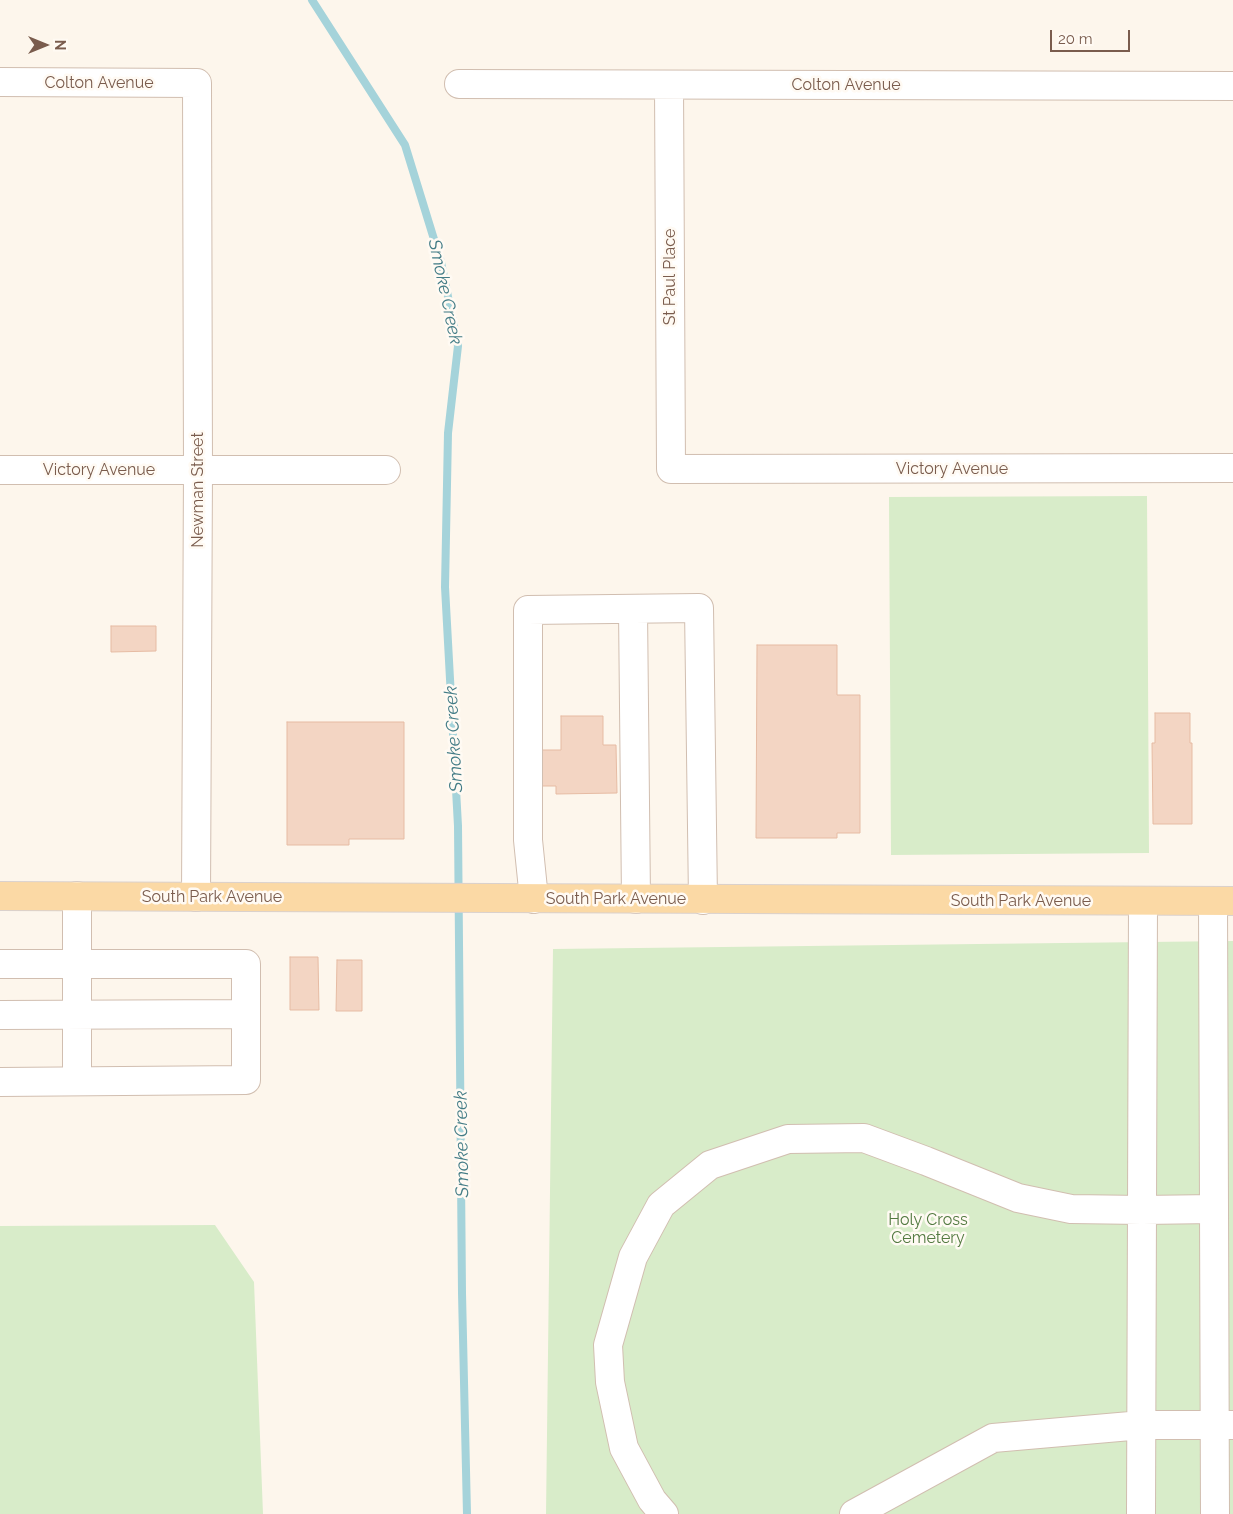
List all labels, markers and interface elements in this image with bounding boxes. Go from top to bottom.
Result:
north arrow [20,20,70,70]
scale bar [1053,20,1133,52]
text: 20 m [1058,30,1093,48]
text: N [52,40,68,50]
street label: Colton Avenue [44,73,154,93]
street label: Colton Avenue [791,75,901,95]
street label: St Paul Place [660,229,680,325]
water label: Smoke Creek [423,237,467,347]
street label: Newman Street [188,432,208,548]
street label: Victory Avenue [896,459,1008,479]
street label: Victory Avenue [43,460,155,480]
water label: Smoke Creek [440,685,468,793]
street label: South Park Avenue [142,887,282,907]
street label: South Park Avenue [546,889,686,909]
street label: South Park Avenue [951,891,1091,911]
water label: Smoke Creek [450,1090,474,1198]
park label: Holy Cross Cemetery [888,1210,968,1248]

